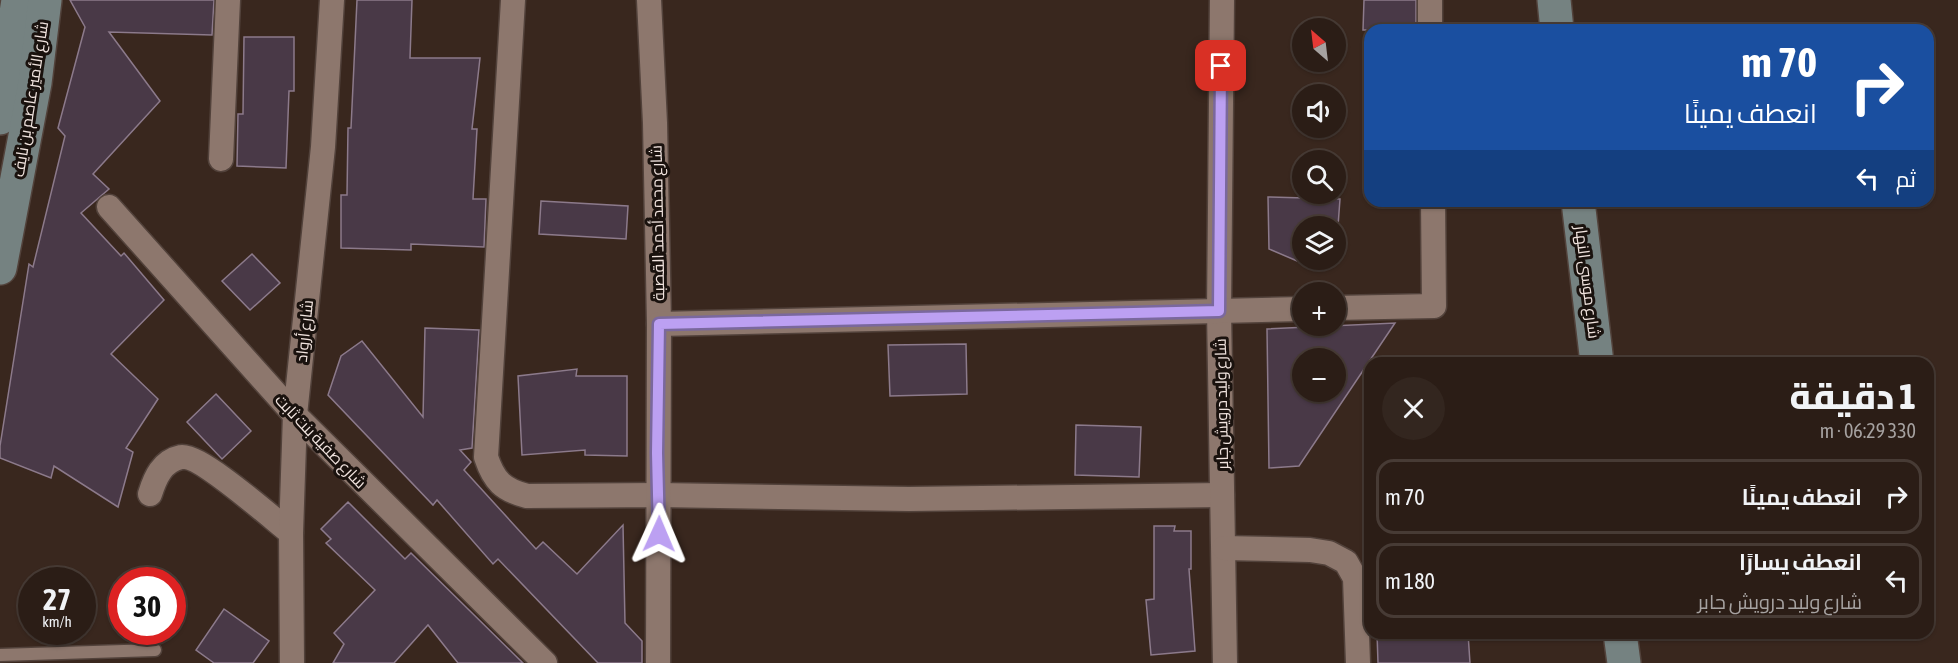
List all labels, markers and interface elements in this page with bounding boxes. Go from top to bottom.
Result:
north arrow [1292,18,1346,72]
map controls [1292,18,1346,402]
street label: شارع الأمير عاصم بن نايف [9,20,54,179]
text: 70 m [1742,38,1817,86]
pin [1195,40,1246,91]
icon: right [1838,48,1916,126]
icon: arrive [1204,49,1237,82]
button: sound [1292,84,1346,138]
text: انعطف يمينًا [1684,98,1817,129]
street label: شارع محمد أحمد القصبة [647,145,670,301]
button: search [1292,150,1346,204]
icon: left [1851,162,1884,195]
text: ثم [1896,166,1916,192]
button: layers [1292,216,1346,270]
street label: شارع موسى النهار [1569,224,1604,340]
button: + [1292,282,1346,336]
street label: شارع أرواد [292,299,319,363]
street label: شارع وليد درويش جابر [1211,338,1234,471]
button: − [1292,348,1346,402]
text: 1 دقيقة [1790,375,1916,417]
button: close [1382,377,1445,440]
street label: شارع صفية بنت ثابت [270,390,370,494]
text: 330 m · 06:29 [1820,419,1916,442]
icon: right [1880,480,1913,513]
text: 70 m [1385,484,1425,510]
text: انعطف يمينًا [1742,484,1862,510]
position arrow [627,502,691,566]
text: انعطف يسارًا [1739,549,1862,575]
icon: left [1880,564,1913,597]
speed limit sign: 30 [108,567,186,645]
text: 180 m [1385,568,1435,594]
text: 27 [43,582,71,616]
text: شارع وليد درويش جابر [1698,590,1862,613]
text: km/h [42,613,72,630]

